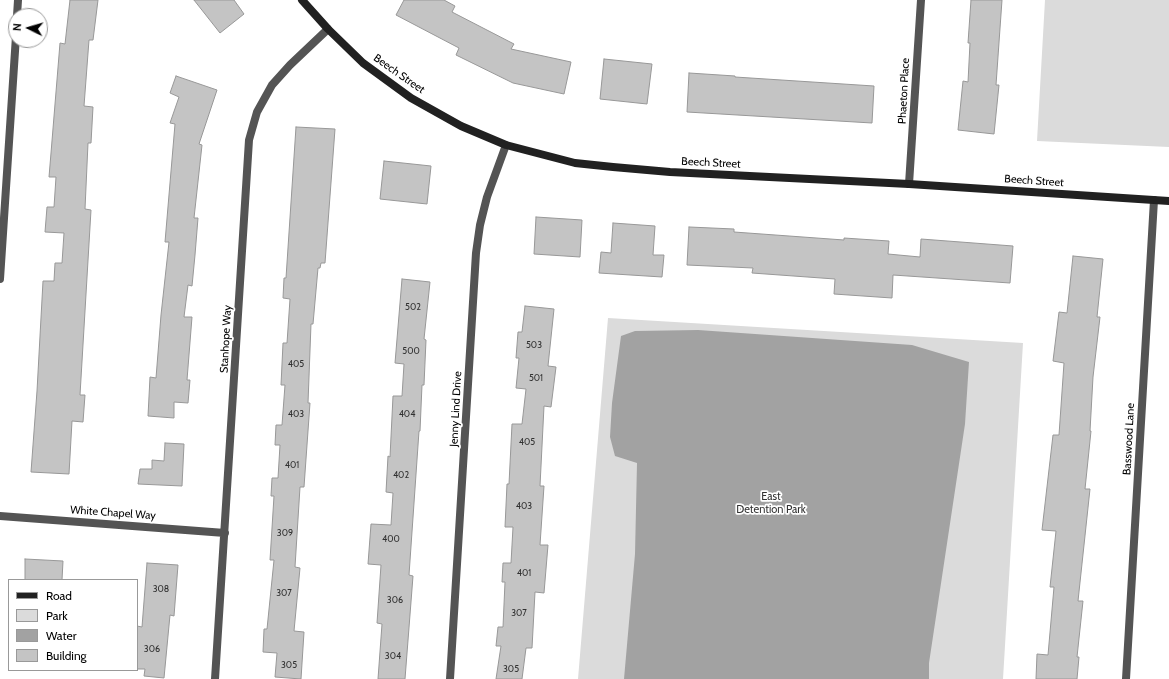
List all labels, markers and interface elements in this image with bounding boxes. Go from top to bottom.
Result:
north arrow [8,8,48,48]
text: N [10,23,24,32]
street label: Beech Street [371,52,427,96]
street label: Phaeton Place [896,58,912,124]
street label: Beech Street [681,155,741,171]
street label: Beech Street [1004,172,1064,190]
house number: 502 [405,302,421,312]
street label: Stanhope Way [218,305,234,373]
house number: 503 [526,340,542,350]
house number: 500 [402,346,420,356]
house number: 405 [288,359,304,369]
street label: Jenny Lind Drive [447,371,465,447]
house number: 501 [529,373,543,383]
street label: Basswood Lane [1121,403,1137,475]
house number: 403 [288,409,304,419]
house number: 404 [399,409,415,419]
house number: 405 [519,437,535,447]
house number: 401 [285,460,299,470]
house number: 402 [393,470,409,480]
park label: East Detention Park [736,490,806,516]
house number: 403 [516,501,532,511]
street label: White Chapel Way [70,503,156,523]
house number: 309 [277,528,293,538]
house number: 400 [382,534,400,544]
house number: 401 [517,568,531,578]
legend [8,579,138,671]
house number: 308 [153,584,169,594]
text: Road [46,588,72,603]
house number: 307 [276,588,292,598]
house number: 306 [387,595,403,605]
text: Park [46,608,68,623]
house number: 307 [511,608,527,618]
text: Water [46,628,76,643]
house number: 306 [144,644,160,654]
text: Building [46,648,87,663]
house number: 304 [385,651,401,661]
house number: 305 [281,660,297,670]
house number: 305 [503,664,519,674]

